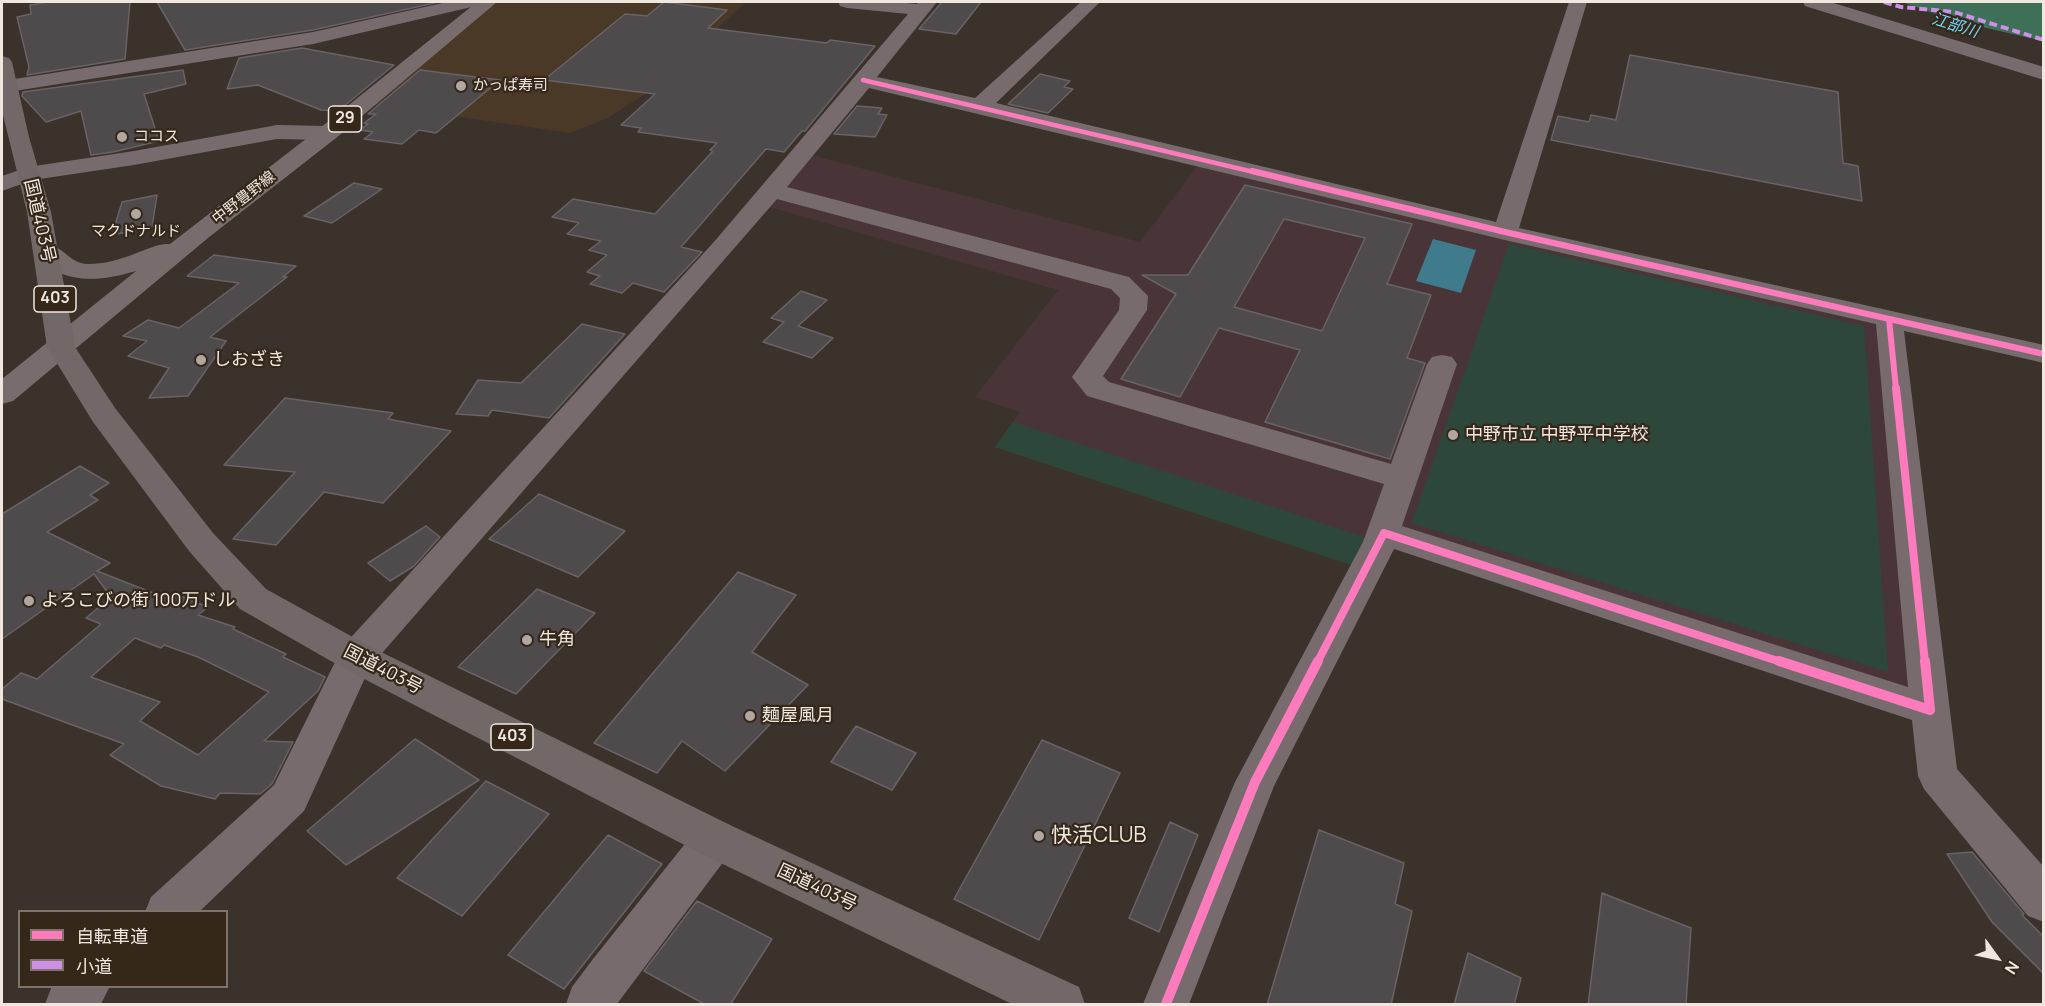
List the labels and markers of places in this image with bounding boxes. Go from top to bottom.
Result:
place label: かっぱ寿司 [473,77,548,95]
marker: かっぱ寿司 [454,79,468,93]
place label: ココス [134,128,179,146]
marker: ココス [115,130,129,144]
marker: マクドナルド [129,207,143,221]
place label: マクドナルド [91,223,181,241]
place label: しおざき [213,349,285,371]
marker: しおざき [194,353,208,367]
place label: 中野市立 中野平中学校 [1465,424,1649,446]
marker: 中野市立 中野平中学校 [1446,428,1460,442]
place label: よろこびの街 100万ドル [41,590,236,612]
marker: よろこびの街 100万ドル [22,594,36,608]
place label: 牛角 [539,629,575,651]
marker: 牛角 [520,633,534,647]
place label: 麺屋風月 [762,705,834,727]
marker: 麺屋風月 [743,709,757,723]
place label: 快活CLUB [1051,823,1146,849]
marker: 快活CLUB [1032,829,1046,843]

